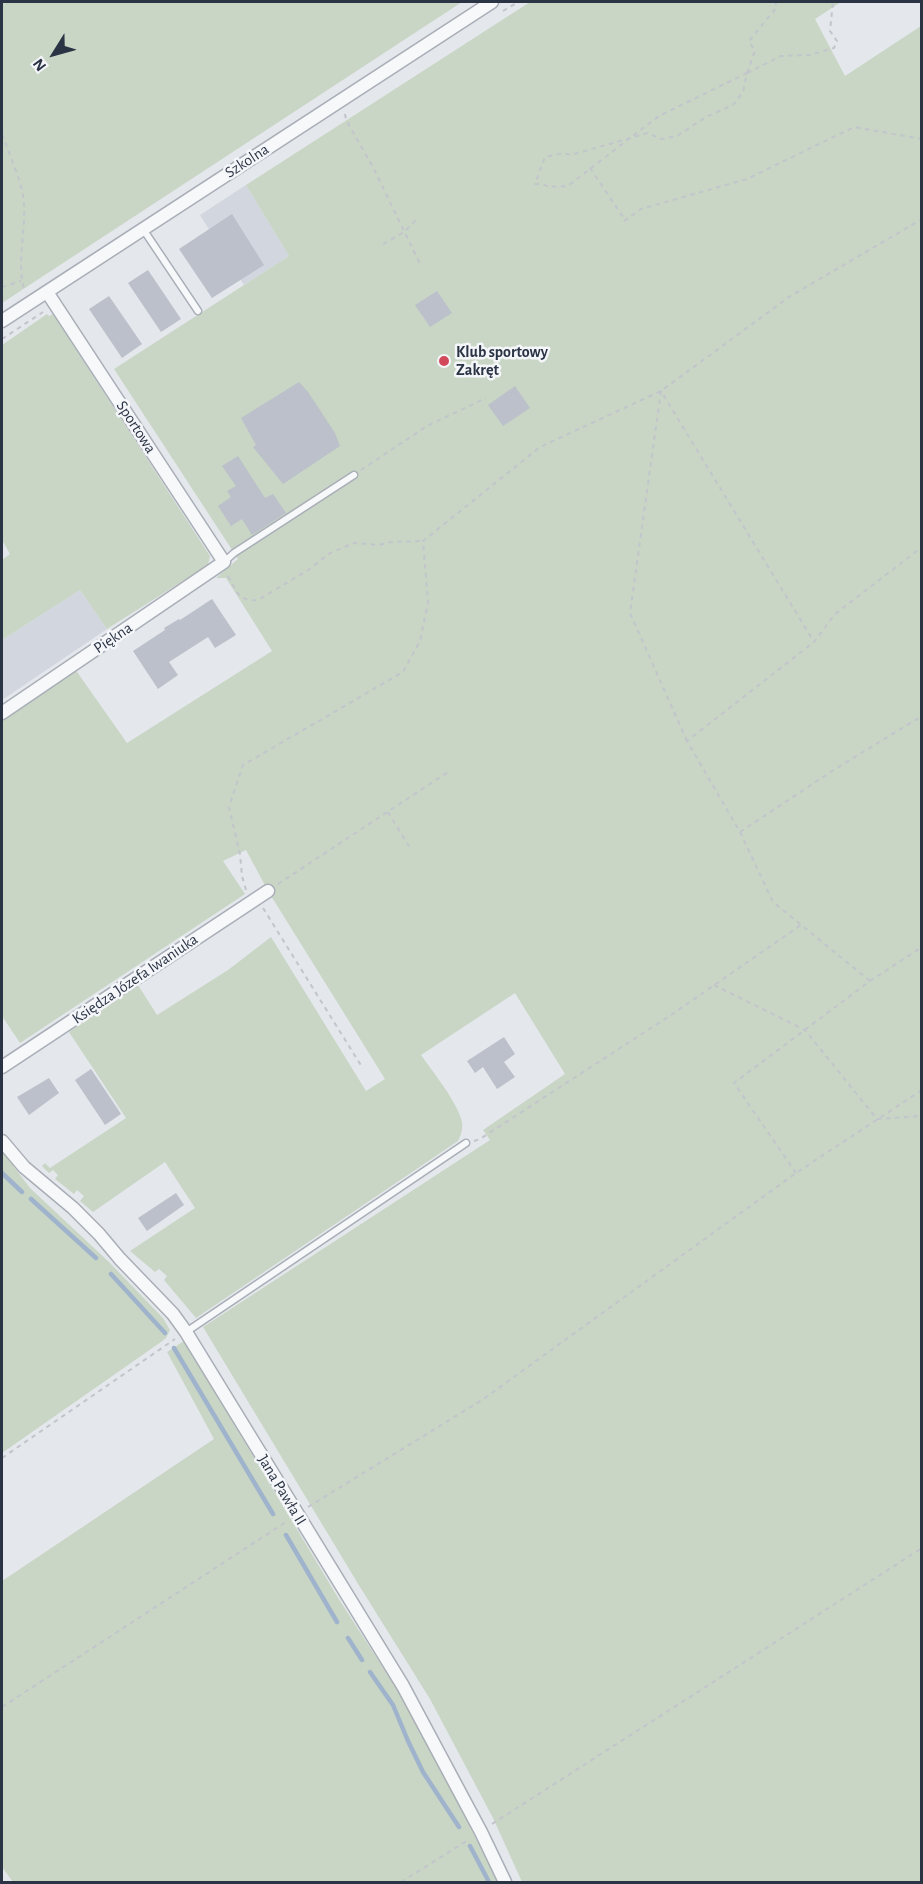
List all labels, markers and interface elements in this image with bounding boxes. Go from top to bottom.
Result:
north arrow [24,24,84,84]
text: N [30,56,49,74]
street label: Szkolna [221,140,273,182]
place label: Klub sportowy Zakręt [456,342,548,380]
marker: Klub sportowy Zakręt [437,354,451,368]
street label: Sportowa [112,397,160,457]
street label: Piękna [90,618,136,658]
street label: Księdza Józefa Iwaniuka [68,930,202,1028]
street label: Jana Pawła II [253,1451,311,1529]

